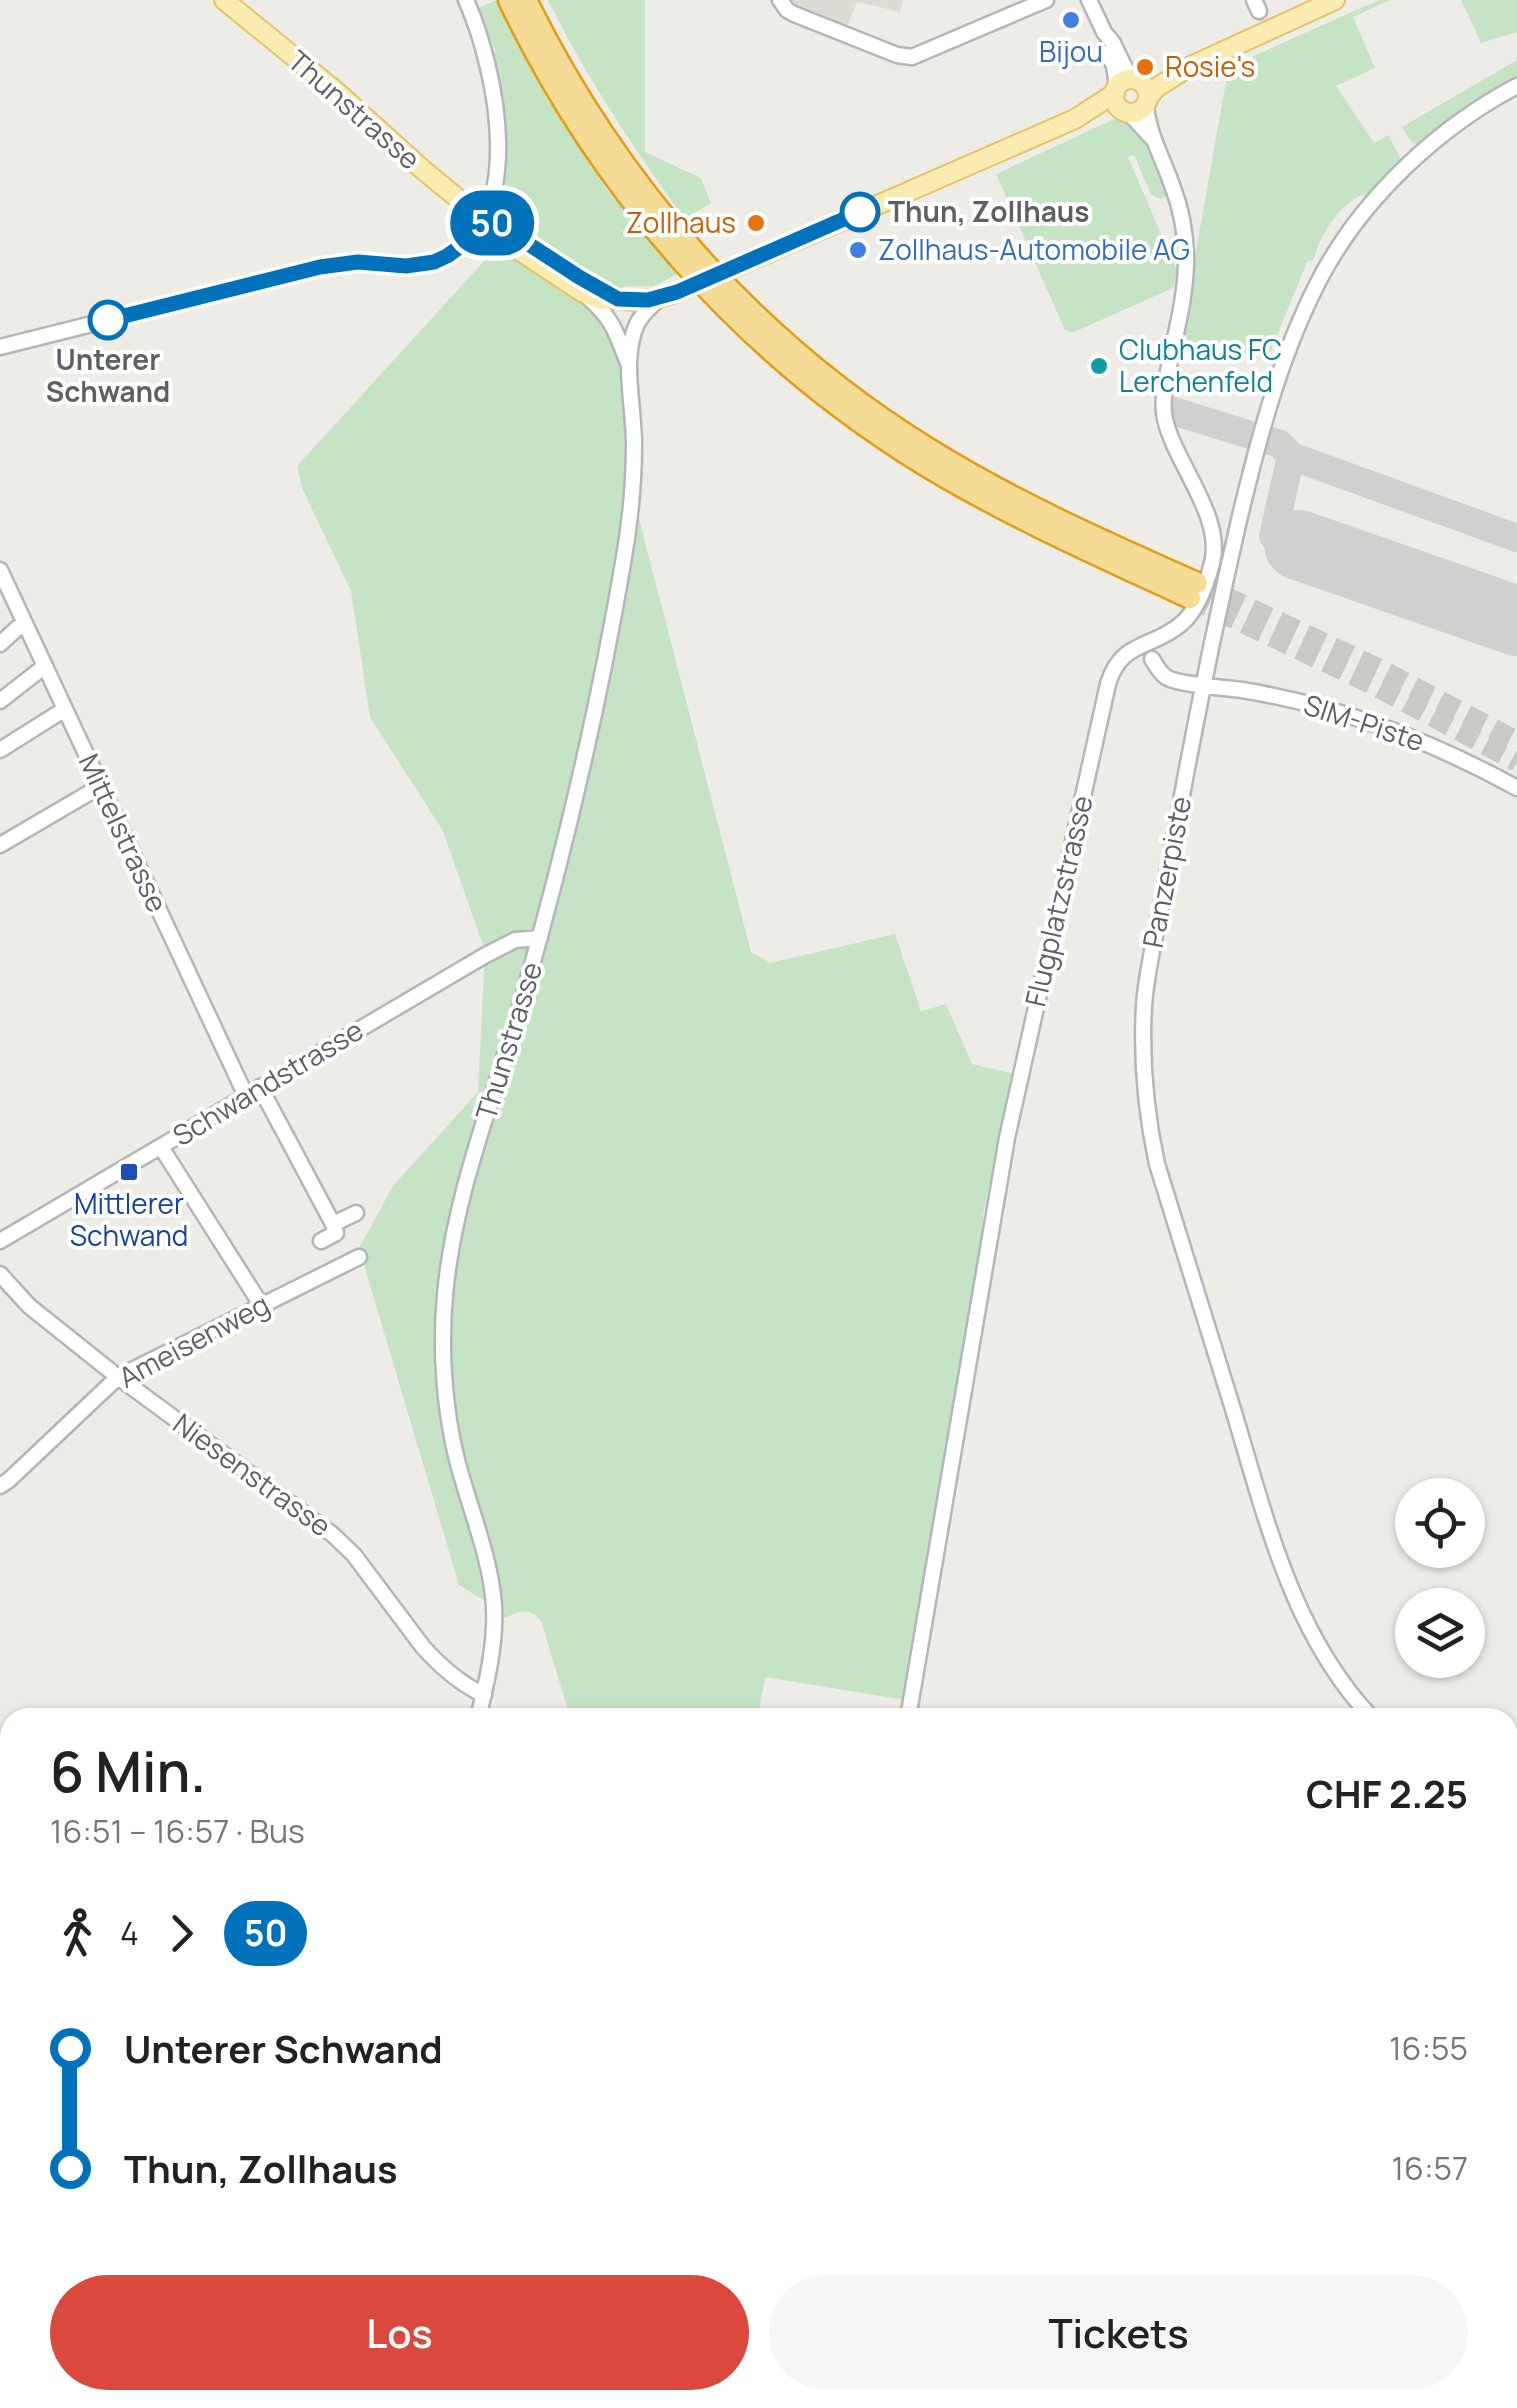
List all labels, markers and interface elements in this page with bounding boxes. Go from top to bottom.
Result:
marker: Bijou [1060,9,1082,31]
place label: Bijou [1039,32,1103,70]
street label: Thunstrasse [281,41,429,177]
place label: Rosie's [1165,47,1255,85]
marker: Rosie's [1134,56,1156,78]
line badge: 50 [447,190,537,256]
place label: Thun, Zollhaus [888,192,1090,230]
marker: Thun, Zollhaus [841,193,879,231]
text: 50 [470,199,514,247]
place label: Zollhaus [626,203,736,241]
marker: Zollhaus [745,212,767,234]
place label: Zollhaus-Automobile AG [878,230,1190,268]
marker: Zollhaus-Automobile AG [847,239,869,261]
marker: Unterer Schwand [89,301,127,339]
place label: Clubhaus FC Lerchenfeld [1119,330,1282,400]
place label: Unterer Schwand [46,340,170,410]
marker: Clubhaus FC Lerchenfeld [1088,355,1110,377]
street label: SIM-Piste [1299,685,1429,759]
street label: Mittelstrasse [71,747,177,918]
street label: Flugplatzstrasse [1015,792,1101,1010]
street label: Panzerpiste [1133,793,1199,951]
street label: Thunstrasse [466,957,550,1124]
street label: Schwandstrasse [165,1010,370,1154]
marker: Mittlerer Schwand [118,1161,140,1183]
place label: Mittlerer Schwand [70,1184,188,1254]
street label: Ameisenweg [112,1285,275,1396]
street label: Niesenstrasse [166,1404,339,1544]
map controls [1395,1478,1485,1678]
button: locate [1395,1478,1485,1568]
button: layers [1395,1588,1485,1678]
text: 6 Min. [50,1733,206,1809]
text: CHF 2.25 [1306,1767,1468,1819]
text: 16:51 – 16:57 · Bus [50,1809,305,1853]
icon: walk [50,1906,105,1961]
icon: forward [154,1906,209,1961]
text: 50 [244,1909,287,1957]
text: 4 [120,1911,139,1955]
text: Unterer Schwand [124,2022,443,2074]
text: 16:55 [1389,2026,1468,2070]
text: Thun, Zollhaus [124,2142,398,2194]
text: 16:57 [1392,2146,1468,2190]
button: Los [50,2275,749,2390]
button: Tickets [769,2275,1468,2390]

